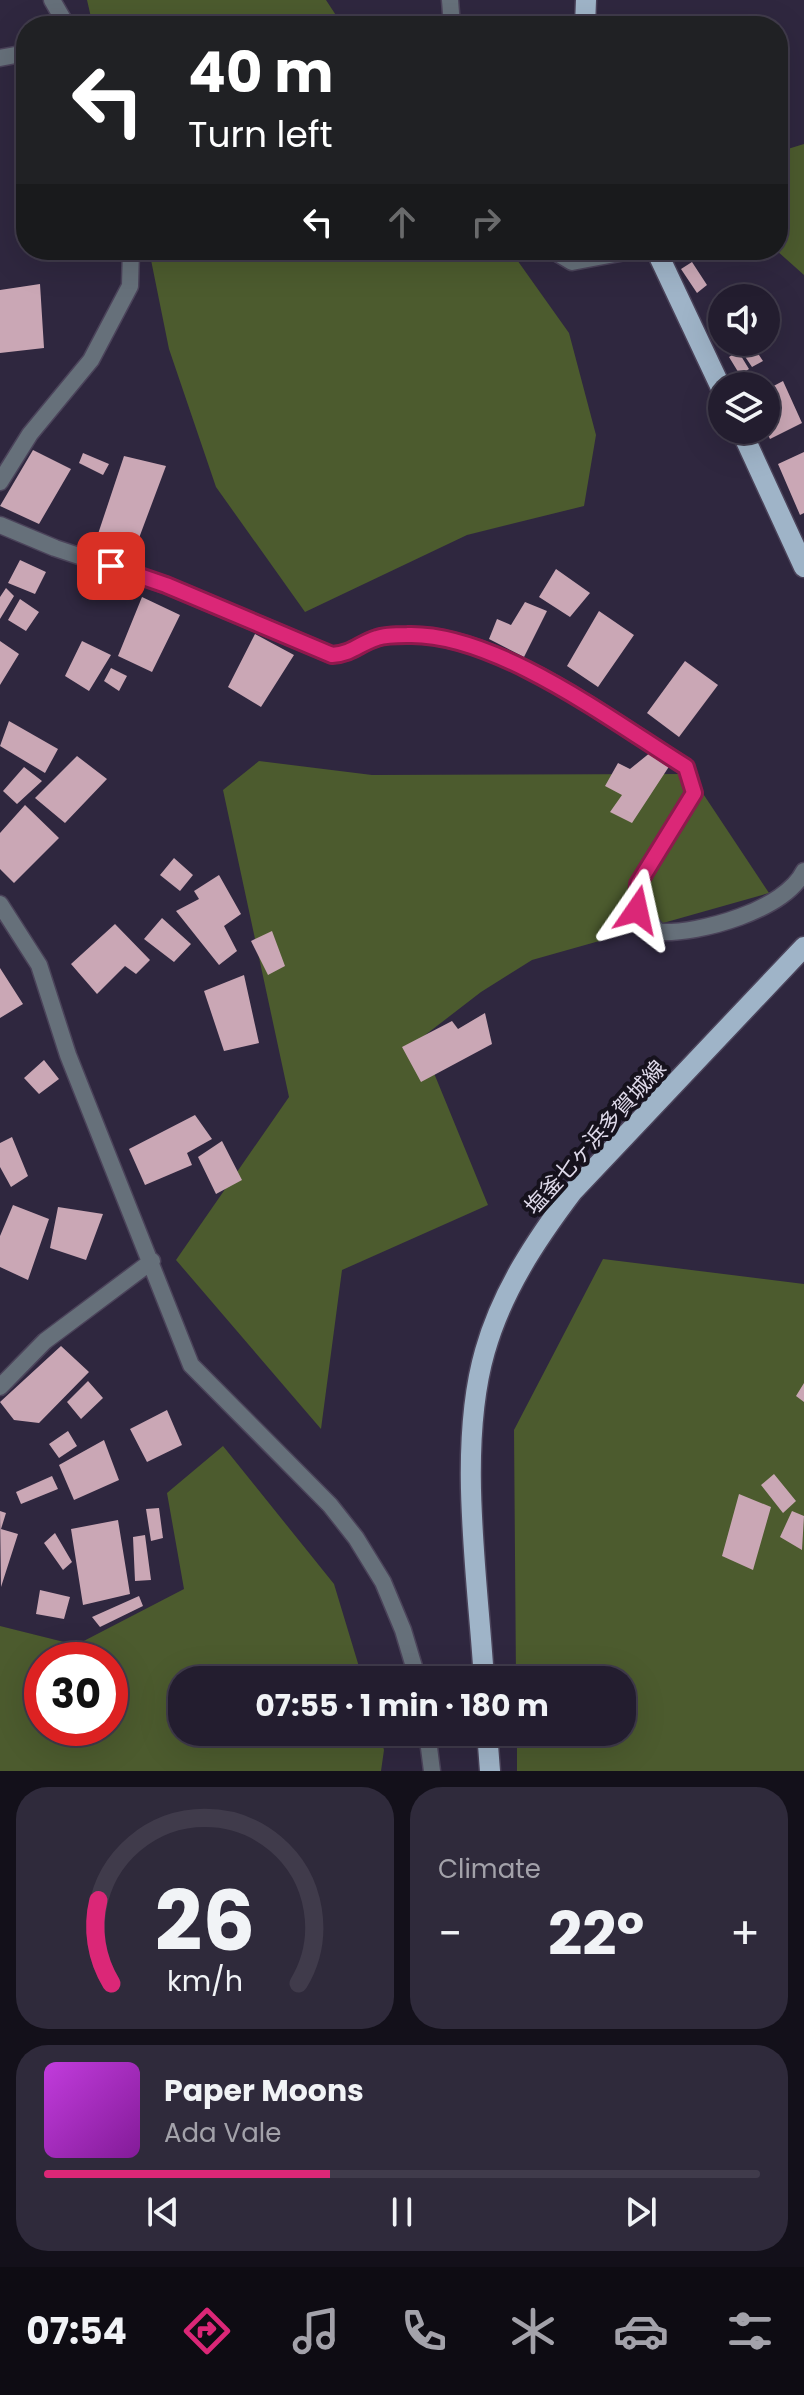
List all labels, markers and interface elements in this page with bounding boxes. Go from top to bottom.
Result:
text: 40 m [188,33,334,112]
icon: left [56,48,160,152]
text: Turn left [188,109,333,160]
icon: left [296,200,340,244]
icon: ahead [380,200,424,244]
icon: right [464,200,508,244]
map controls [708,284,780,444]
button: sound [708,284,780,356]
button: layers [708,372,780,444]
pin [77,532,145,600]
icon: arrive [89,544,133,588]
position arrow [595,868,679,952]
street label: 塩釜七ヶ浜多賀城線 [518,1053,673,1221]
speed limit sign: 30 [24,1642,128,1746]
text: 07:55 · 1 min · 180 m [255,1684,549,1727]
text: Climate [438,1851,541,1887]
text: 26 [155,1863,255,1979]
text: 22° [548,1892,644,1976]
text: − [438,1903,462,1964]
text: + [730,1903,760,1964]
text: km/h [167,1961,243,2001]
text: Paper Moons [164,2069,364,2112]
text: Ada Vale [164,2115,281,2151]
icon: previous [141,2190,185,2234]
icon: pause [380,2190,424,2234]
icon: next [619,2190,663,2234]
icon: directions [179,2303,235,2359]
icon: music [288,2303,344,2359]
icon: phone [396,2303,452,2359]
icon: climate [505,2303,561,2359]
icon: car [613,2303,669,2359]
icon: filters [722,2303,778,2359]
text: 07:54 [26,2306,127,2357]

